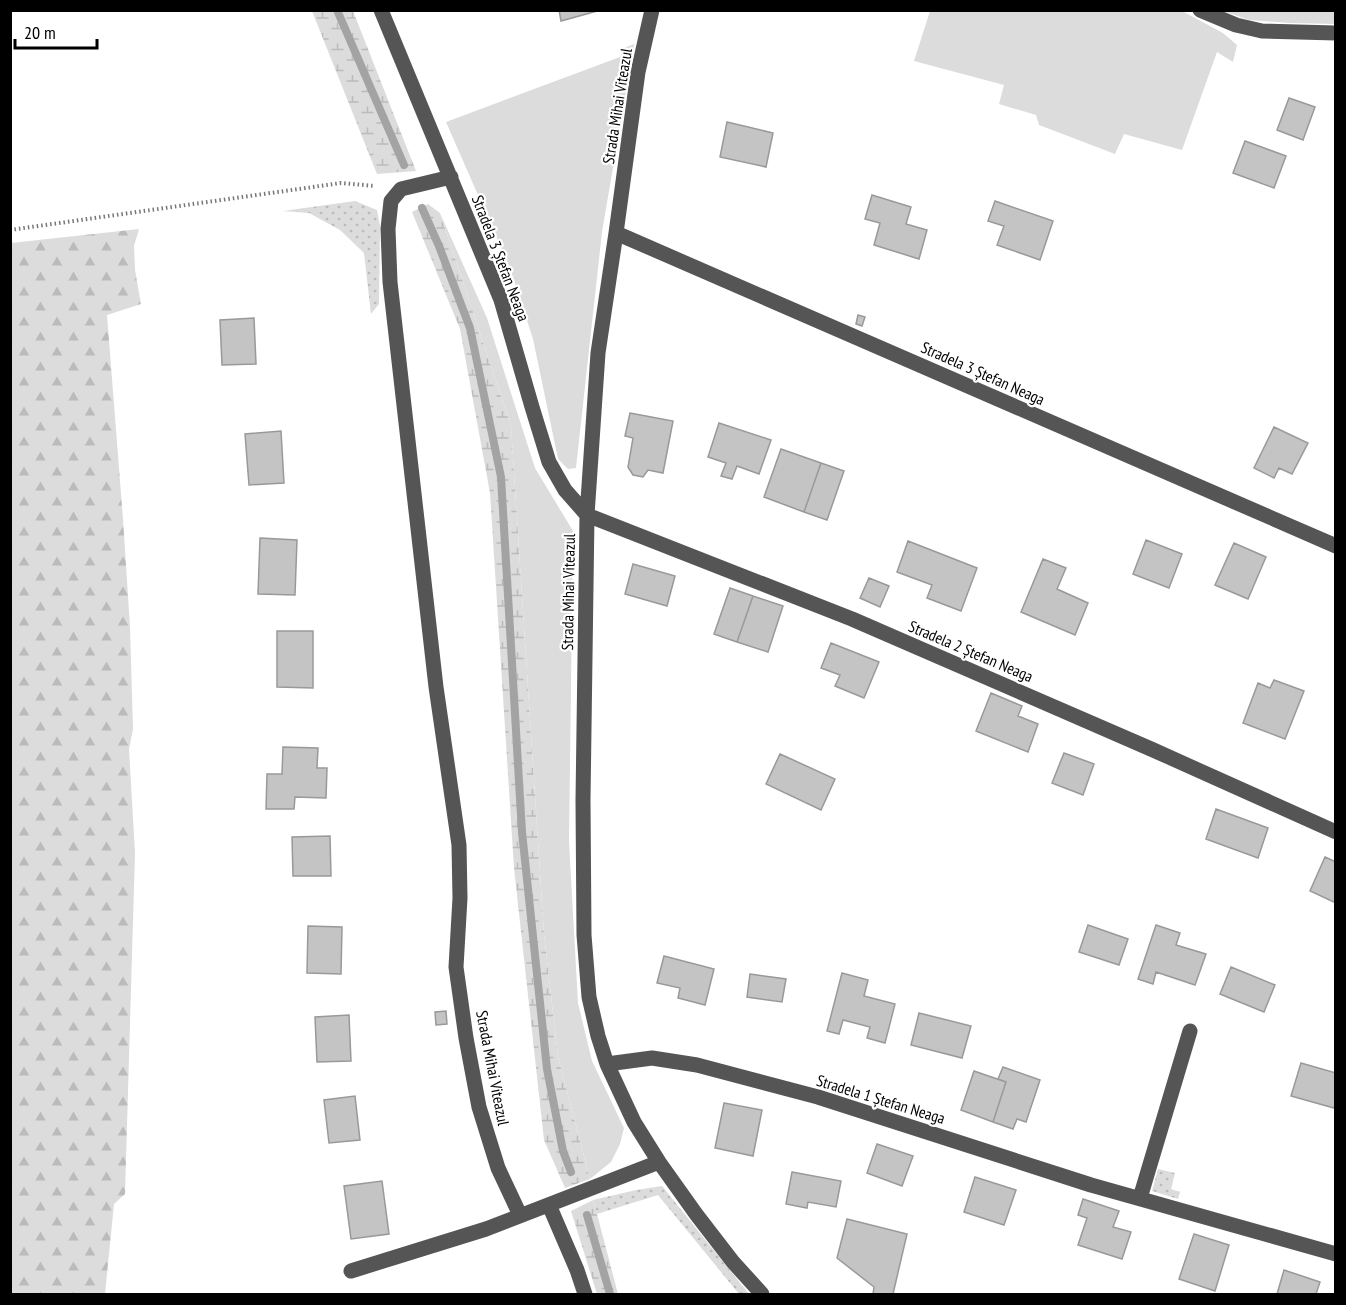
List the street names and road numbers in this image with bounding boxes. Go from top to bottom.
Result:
street label: Strada Mihai Viteazul [598,46,636,165]
street label: Stradela 3 Ștefan Neaga [468,192,534,324]
street label: Stradela 3 Ștefan Neaga [918,337,1048,409]
street label: Strada Mihai Viteazul [557,533,579,651]
street label: Stradela 2 Ștefan Neaga [906,616,1036,686]
street label: Strada Mihai Viteazul [472,1009,514,1128]
street label: Stradela 1 Ștefan Neaga [814,1070,948,1128]

